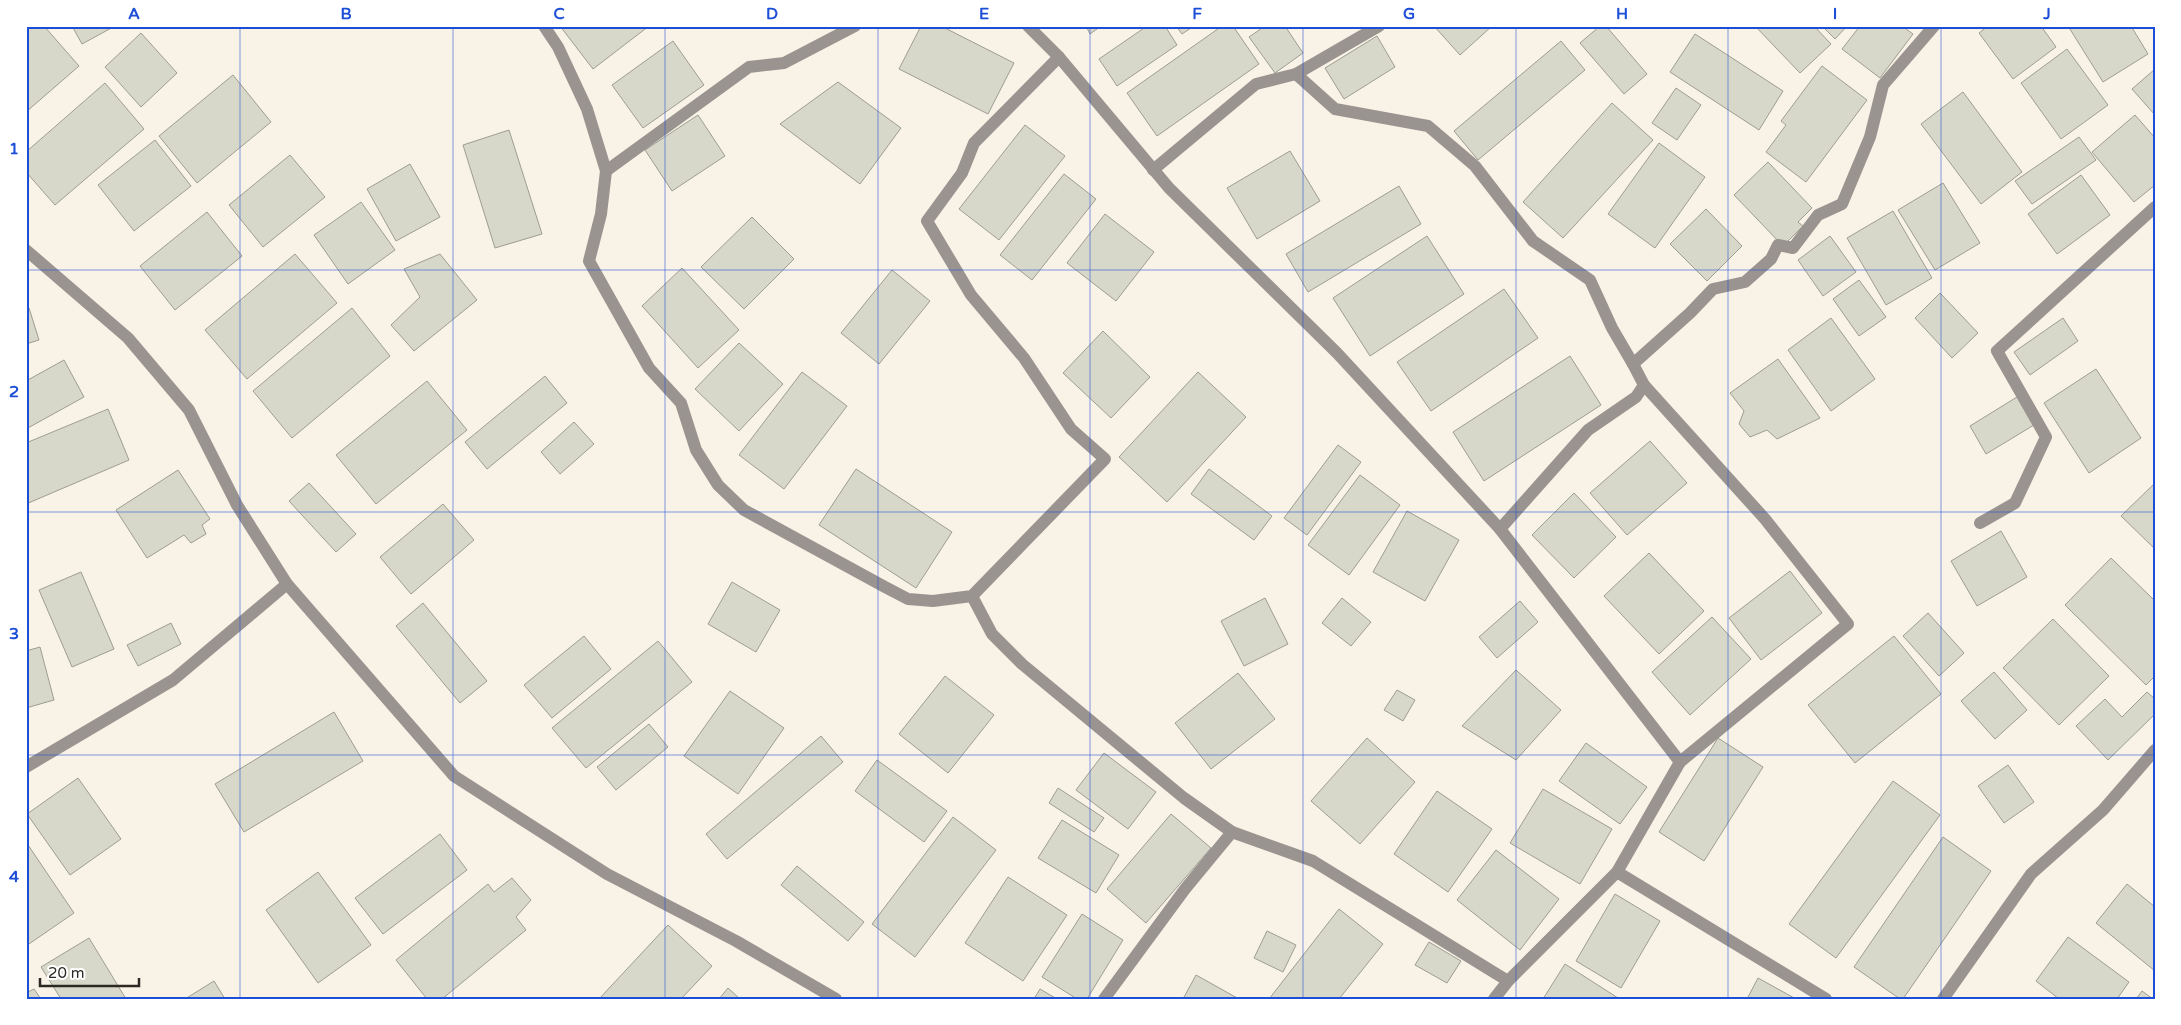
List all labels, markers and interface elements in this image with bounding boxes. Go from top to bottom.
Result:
text: A [128,4,140,24]
text: B [340,4,352,24]
text: C [553,4,565,24]
text: D [766,4,778,24]
text: E [979,4,989,24]
text: F [1192,4,1202,24]
text: G [1403,4,1415,24]
text: H [1616,4,1628,24]
text: I [1833,4,1837,24]
text: J [2042,4,2051,24]
text: 1 [9,139,19,159]
text: 2 [9,382,19,402]
text: 3 [9,624,19,644]
text: 4 [9,867,19,887]
scale bar [40,955,139,987]
text: 20 m [48,964,85,982]

